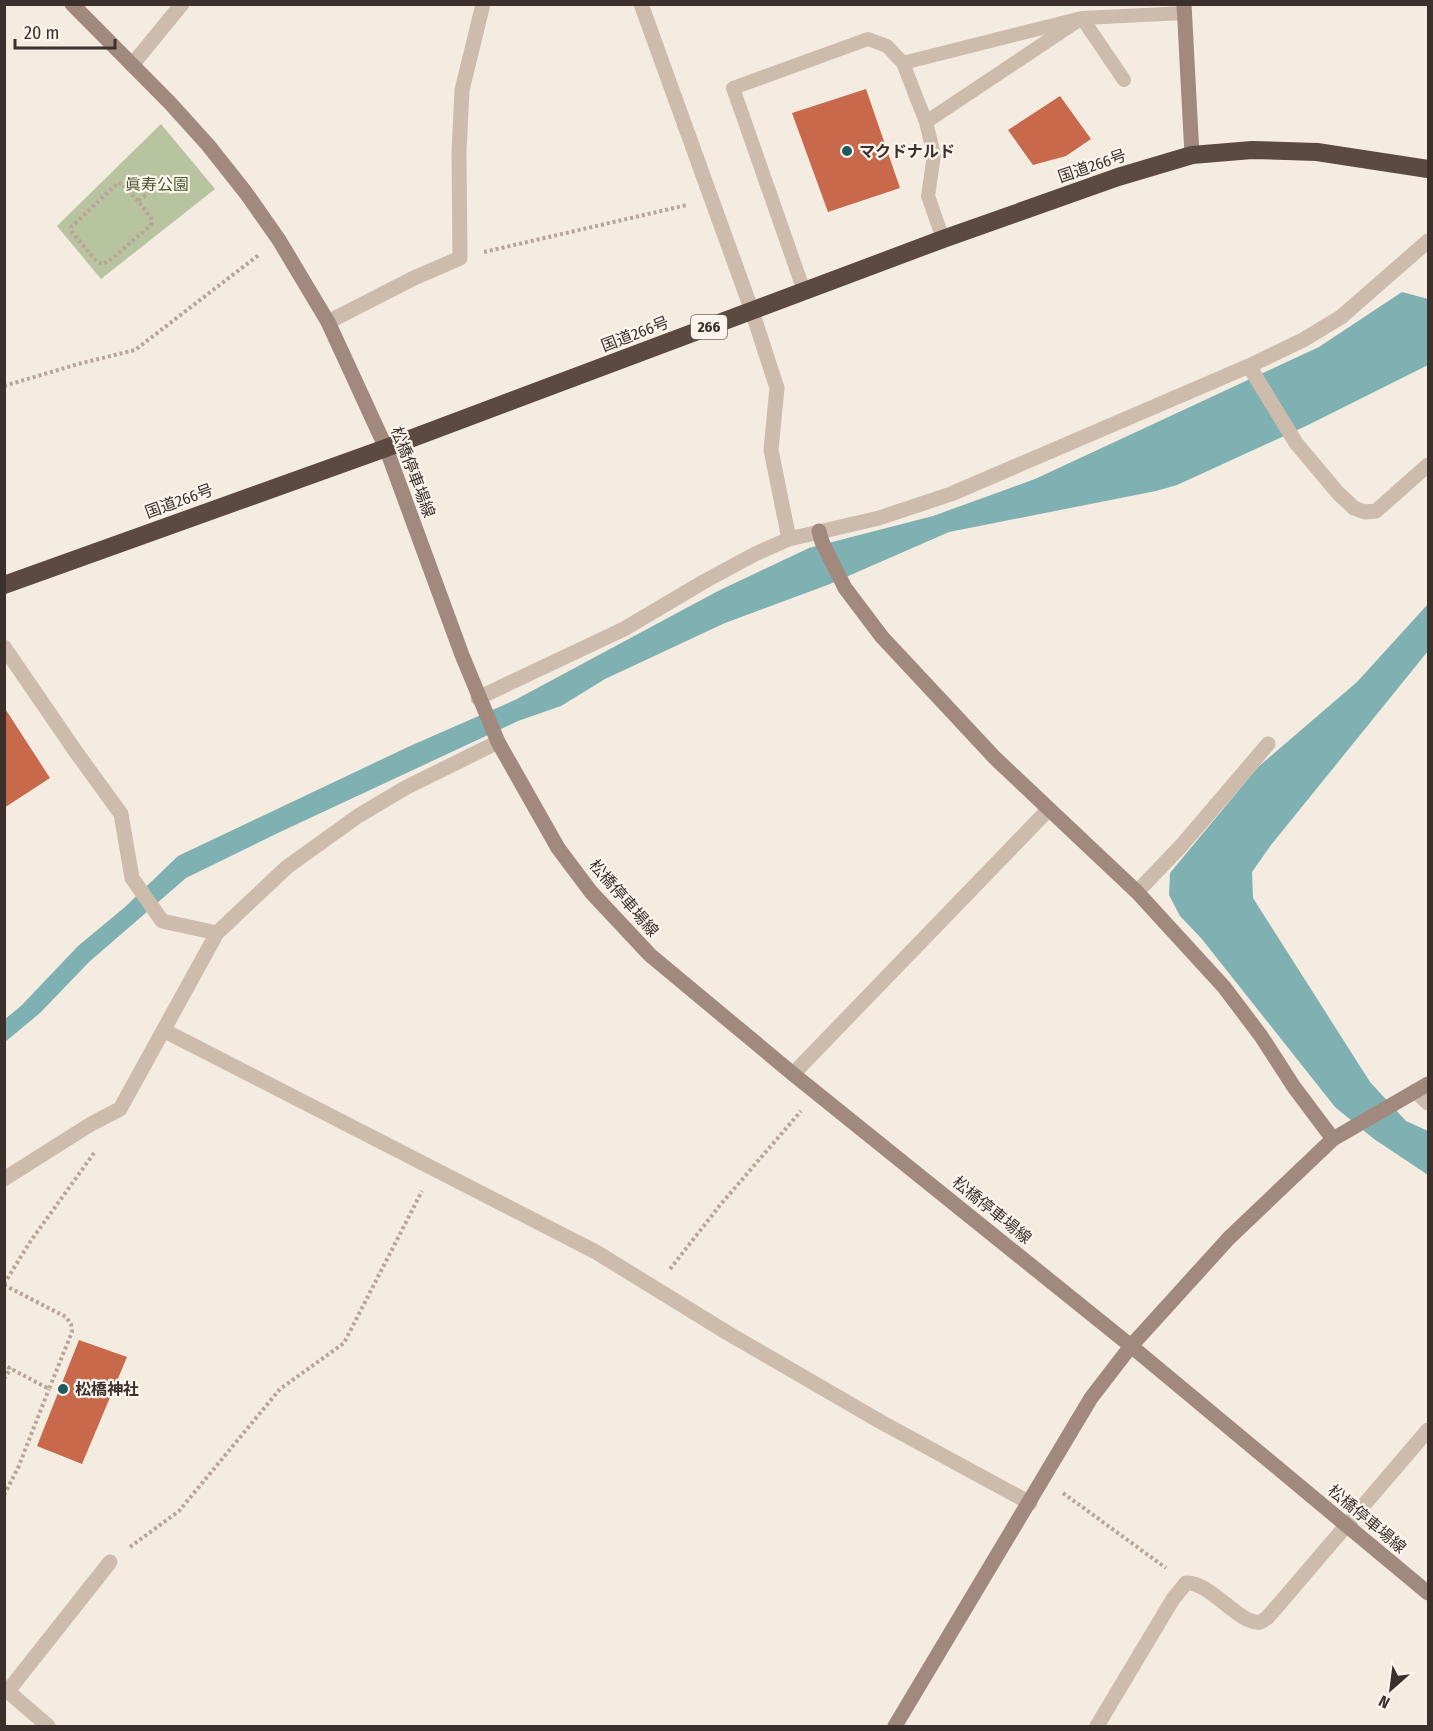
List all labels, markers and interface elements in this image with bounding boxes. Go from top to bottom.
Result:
scale bar [15,12,116,50]
text: 20 m [24,22,59,44]
place label: マクドナルド [859,142,955,161]
marker: マクドナルド [840,144,854,158]
street label: 国道266号 [1055,145,1129,187]
park label: 眞寿公園 [125,175,189,194]
street label: 国道266号 [598,312,672,356]
road number: 266 [691,315,727,339]
street label: 松橋停車場線 [387,424,439,520]
street label: 国道266号 [142,480,216,522]
street label: 松橋停車場線 [585,856,663,940]
street label: 松橋停車場線 [949,1172,1035,1248]
place label: 松橋神社 [75,1380,139,1399]
marker: 松橋神社 [56,1382,70,1396]
street label: 松橋停車場線 [1324,1481,1410,1557]
north arrow [1361,1659,1421,1719]
text: N [1375,1691,1393,1712]

